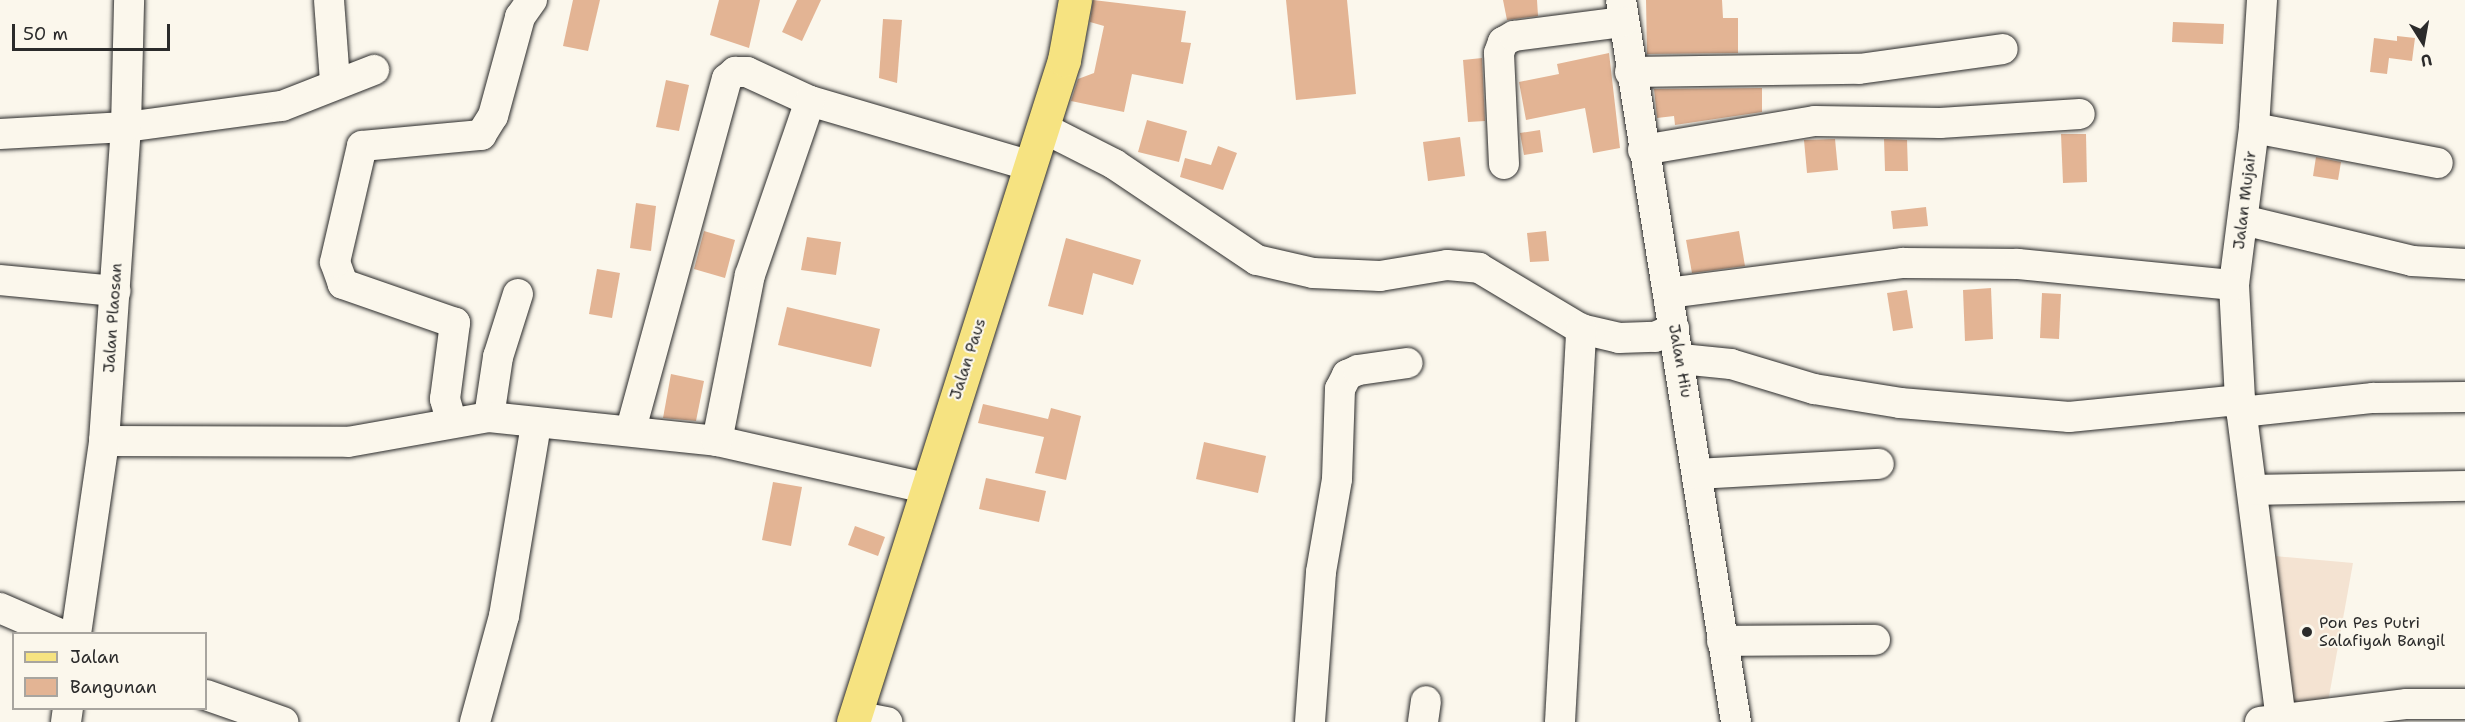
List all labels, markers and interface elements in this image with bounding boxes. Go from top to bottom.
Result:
scale bar [15,12,172,50]
north arrow [2393,12,2453,72]
text: 50 m [23,22,68,46]
text: U [2419,49,2434,72]
street label: Jalan Mujair [2229,149,2261,251]
street label: Jalan Plaosan [100,262,126,374]
street label: Jalan Paus [946,316,990,402]
street label: Jalan Hiu [1664,323,1696,399]
place label: Pon Pes Putri Salafiyah Bangil [2319,613,2445,651]
marker: Pon Pes Putri Salafiyah Bangil [2300,625,2314,639]
legend [12,632,207,710]
text: Jalan [70,645,119,669]
text: Bangunan [70,675,157,699]

